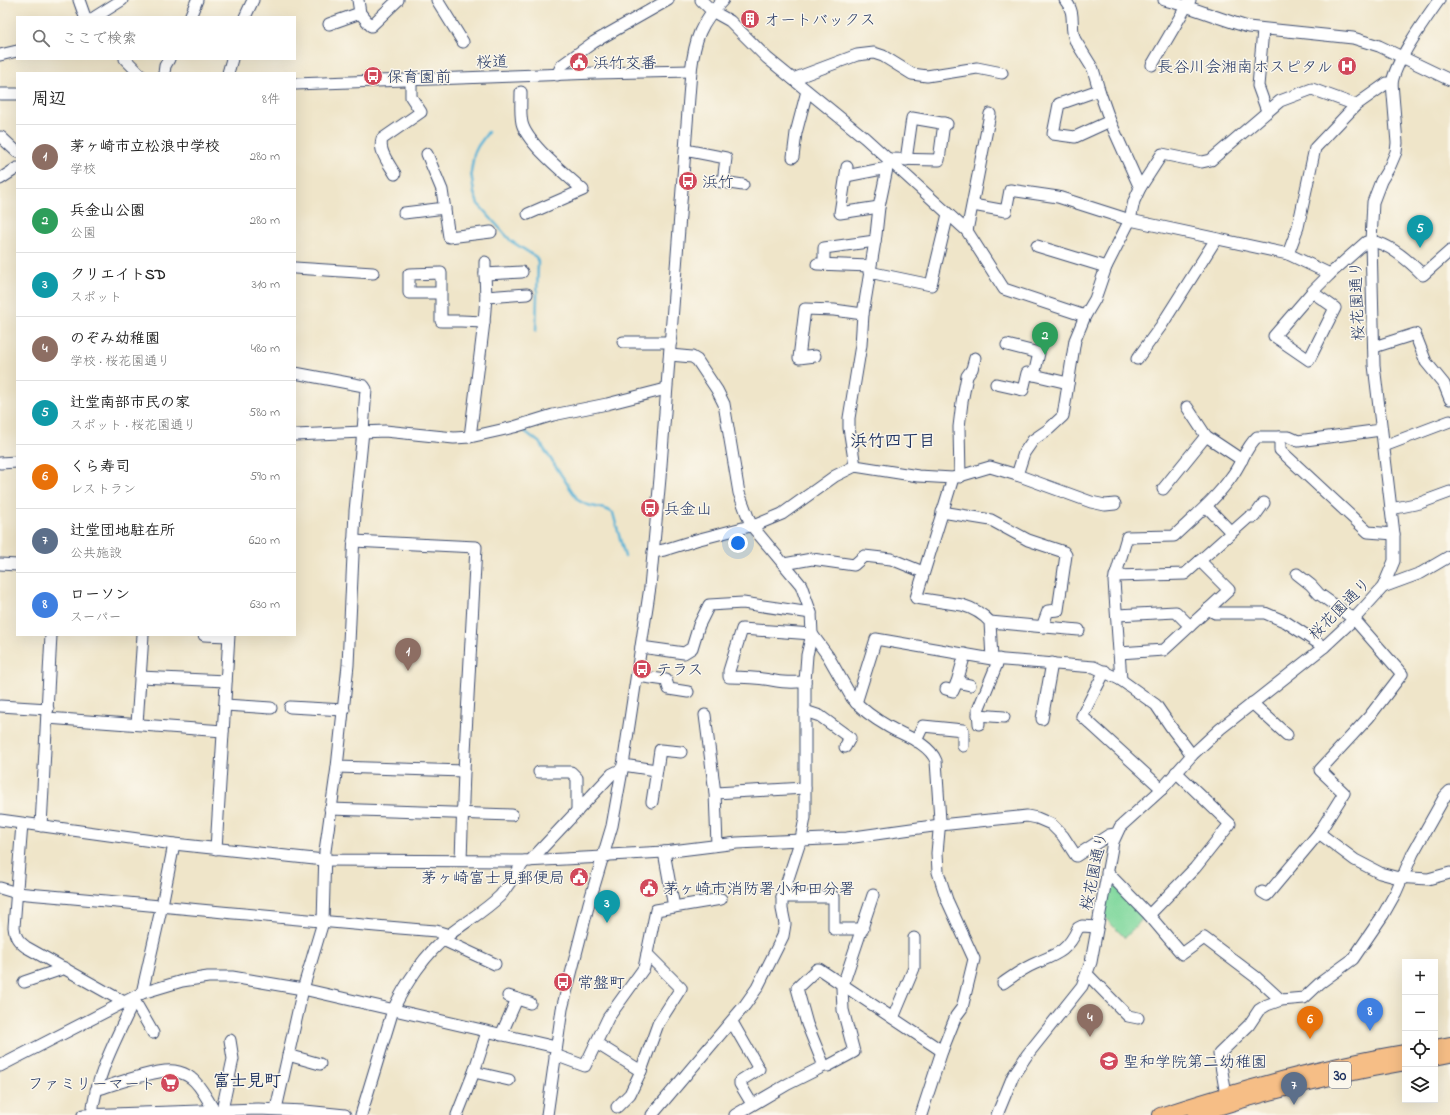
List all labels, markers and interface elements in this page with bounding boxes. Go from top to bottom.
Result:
building icon: オートバックス [739,8,761,30]
place label: オートバックス [764,9,876,33]
search box [16,16,296,60]
icon: search [30,27,52,49]
text: ここで検索 [62,28,137,50]
street label: 桜道 [476,50,508,76]
public building icon: 浜竹交番 [568,51,590,73]
place label: 浜竹交番 [593,52,657,76]
hospital icon: 長谷川会湘南ホスピタル [1336,55,1358,77]
place label: 長谷川会湘南ホスピタル [1157,56,1333,80]
bus stop icon: 保育園前 [362,65,384,87]
place label: 保育園前 [387,66,451,90]
text: 周辺 [32,87,66,112]
text: 8件 [262,90,280,109]
text: 茅ヶ崎市立松浪中学校 [70,136,220,158]
text: 1 [43,147,47,166]
text: 280 m [250,147,280,166]
text: 学校 [70,160,96,179]
bus stop icon: 浜竹 [677,170,699,192]
place label: 浜竹 [702,171,734,195]
text: 兵金山公園 [70,200,145,222]
text: 2 [42,211,48,230]
text: 280 m [250,211,280,230]
pin: 5 [1407,215,1433,248]
text: 公園 [70,224,96,243]
street label: 桜花園通り [1345,261,1371,341]
text: クリエイトSD [70,264,166,286]
text: 3 [42,275,48,294]
text: 310 m [252,275,280,294]
text: スポット [70,288,122,307]
pin: 2 [1032,322,1058,355]
text: のぞみ幼稚園 [70,328,160,350]
text: 4 [42,339,48,358]
text: 480 m [251,339,280,358]
text: 学校 · 桜花園通り [70,352,170,371]
text: 辻堂南部市民の家 [70,392,190,414]
text: 5 [41,403,49,422]
text: 580 m [249,403,280,422]
text: スポット · 桜花園通り [70,416,196,435]
district label: 浜竹四丁目 [851,429,936,454]
text: くら寿司 [70,456,130,478]
text: 6 [42,467,48,486]
text: 590 m [250,467,280,486]
text: レストラン [70,480,136,499]
bus stop icon: 兵金山 [639,497,661,519]
place label: 兵金山 [664,498,712,522]
text: 辻堂団地駐在所 [70,520,175,542]
text: 7 [42,531,48,550]
text: 620 m [249,531,280,550]
your location [728,533,748,553]
text: 公共施設 [70,544,122,563]
street label: 桜花園通り [1304,573,1377,646]
text: ローソン [70,584,130,606]
text: 8 [43,595,47,614]
text: 630 m [250,595,280,614]
text: スーパー [70,608,121,627]
pin: 1 [395,638,421,671]
bus stop icon: テラス [631,658,653,680]
place label: テラス [656,659,703,683]
street label: 桜花園通り [1075,830,1115,913]
public building icon: 茅ヶ崎富士見郵便局 [568,866,590,888]
place label: 茅ヶ崎富士見郵便局 [421,867,565,891]
public building icon: 茅ヶ崎市消防署小和田分署 [638,877,660,899]
place label: 茅ヶ崎市消防署小和田分署 [663,878,855,902]
pin: 3 [594,890,620,923]
map controls [1402,959,1438,1103]
button: + [1402,959,1438,995]
bus stop icon: 常盤町 [552,971,574,993]
place label: 常盤町 [577,972,625,996]
button: − [1402,995,1438,1031]
pin: 8 [1357,998,1383,1031]
pin: 4 [1077,1004,1103,1037]
pin: 6 [1297,1006,1323,1039]
button: locate [1402,1031,1438,1067]
school or university icon: 聖和学院第二幼稚園 [1098,1050,1120,1072]
place label: 聖和学院第二幼稚園 [1123,1051,1267,1075]
road number: 30 [1329,1062,1351,1088]
button: layers [1402,1067,1438,1103]
district label: 富士見町 [213,1069,281,1094]
supermarket icon: ファミリーマート [159,1072,181,1094]
pin: 7 [1281,1072,1307,1105]
place label: ファミリーマート [28,1073,156,1097]

